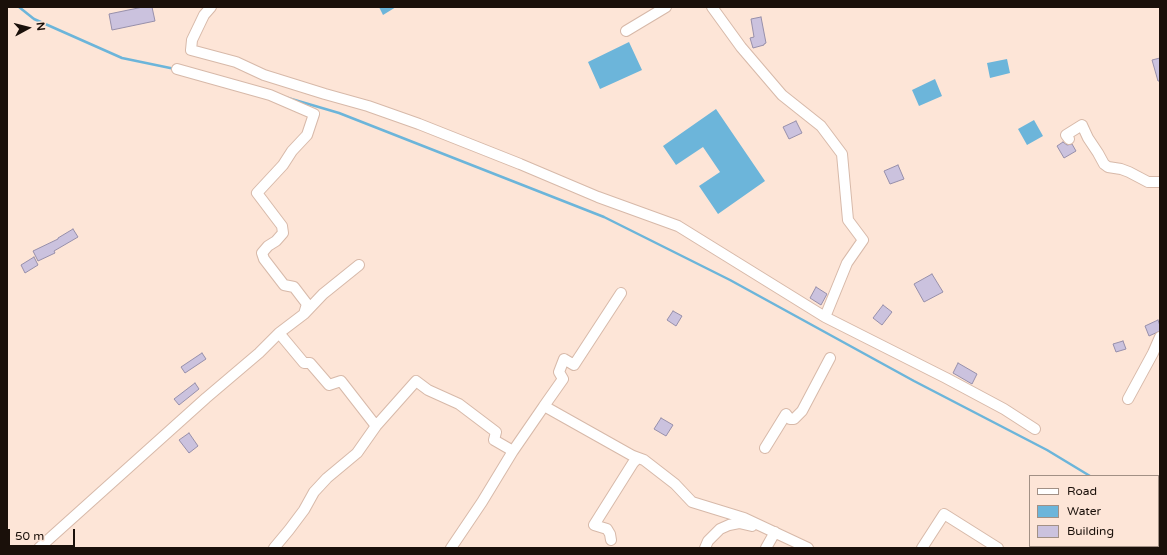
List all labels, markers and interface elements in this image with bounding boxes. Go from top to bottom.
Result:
north arrow [8,8,48,48]
text: N [33,21,47,32]
legend [1029,475,1159,547]
text: Road [1067,484,1097,498]
text: Water [1067,504,1101,518]
scale bar [10,521,77,547]
text: Building [1067,524,1114,538]
text: 50 m [15,529,44,543]

